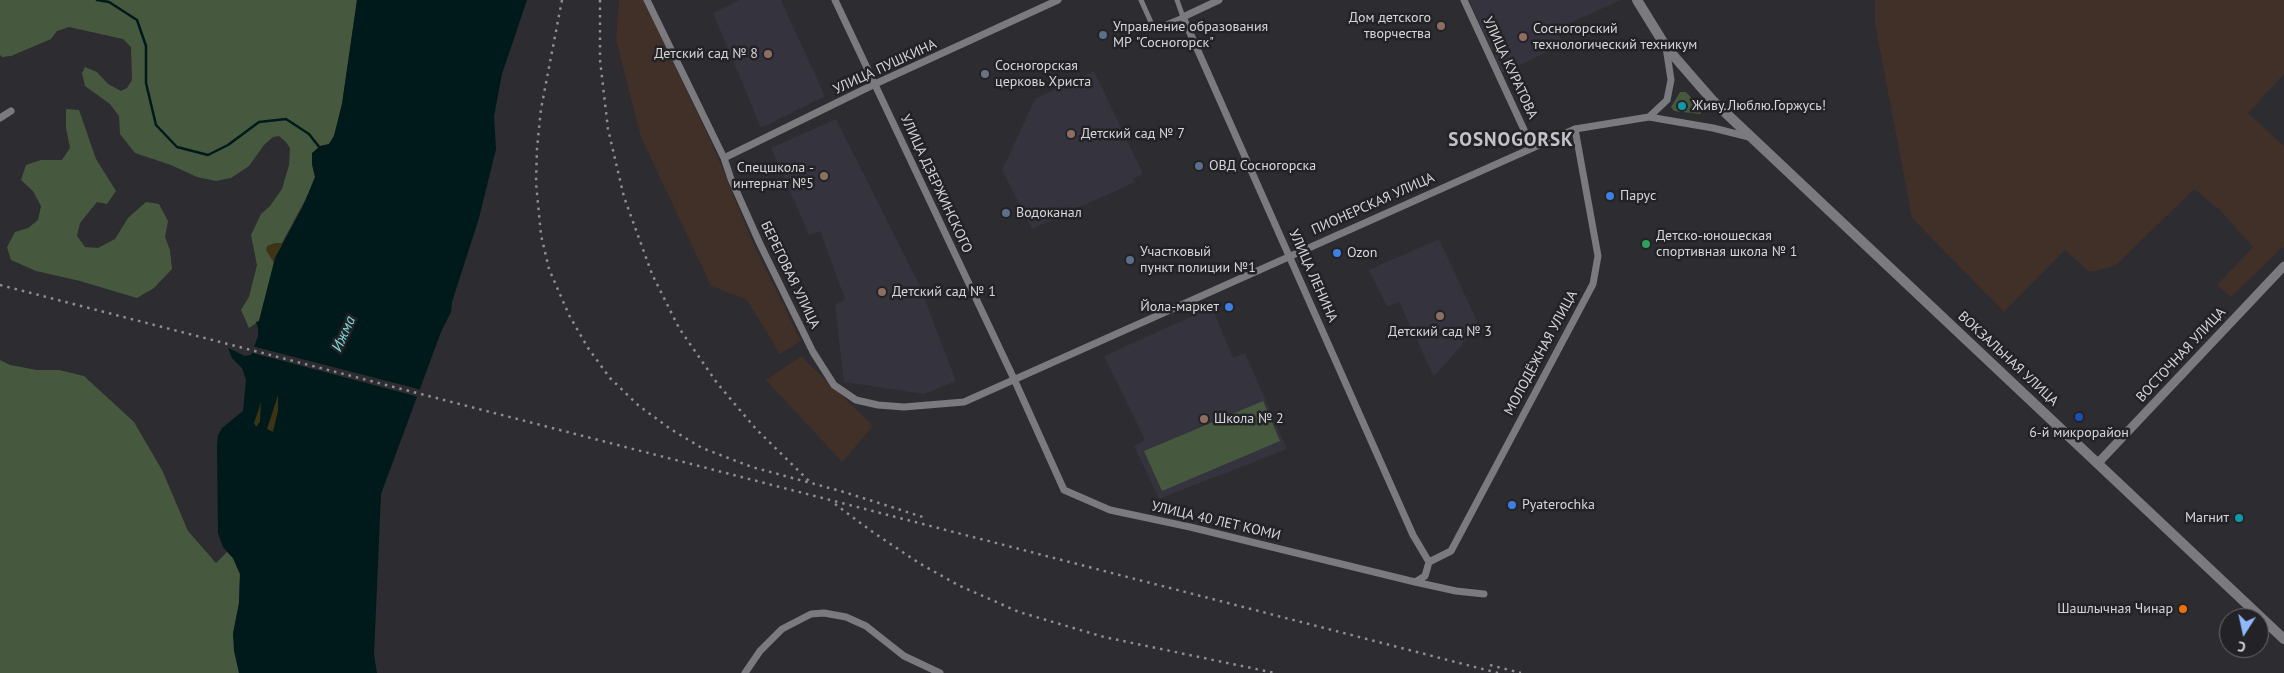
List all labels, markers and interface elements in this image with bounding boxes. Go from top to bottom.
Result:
place label: Дом детского творчества [1349,10,1431,42]
street label: УЛИЦА КУРАТОВА [1479,14,1541,122]
place label: Управление образования МР "Сосногорск" [1113,19,1268,52]
marker: Дом детского творчества [1435,20,1447,32]
place label: Сосногорский технологический техникум [1533,21,1697,54]
marker: Управление образования МР "Сосногорск" [1097,29,1109,41]
marker: Сосногорский технологический техникум [1517,31,1529,43]
street label: УЛИЦА ПУШКИНА [831,36,939,98]
place label: Детский сад № 8 [654,46,758,62]
marker: Детский сад № 8 [762,48,774,60]
place label: Сосногорская церковь Христа [995,58,1091,90]
marker: Сосногорская церковь Христа [979,68,991,80]
place label: Живу.Люблю.Горжусь! [1692,98,1826,114]
marker: Живу.Люблю.Горжусь! [1676,100,1688,112]
street label: УЛИЦА ДЗЕРЖИНСКОГО [897,112,975,256]
place label: Детский сад № 7 [1081,126,1185,142]
marker: Детский сад № 7 [1065,128,1077,140]
district label: SOSNOGORSK [1447,130,1575,152]
place label: ОВД Сосногорска [1209,158,1316,174]
place label: Спецшкола - интернат №5 [733,160,814,192]
marker: ОВД Сосногорска [1193,160,1205,172]
street label: ПИОНЕРСКАЯ УЛИЦА [1309,169,1437,239]
marker: Спецшкола - интернат №5 [818,170,830,182]
place label: Парус [1620,188,1656,204]
marker: Парус [1604,190,1616,202]
place label: Водоканал [1016,205,1082,221]
marker: Водоканал [1000,207,1012,219]
street label: БЕРЕГОВАЯ УЛИЦА [757,219,823,331]
street label: УЛИЦА ЛЕНИНА [1285,227,1341,325]
place label: Детско-юношеская спортивная школа № 1 [1656,228,1797,260]
marker: Детско-юношеская спортивная школа № 1 [1640,238,1652,250]
place label: Участковый пункт полиции №1 [1140,244,1256,276]
place label: Ozon [1347,245,1377,261]
marker: Ozon [1331,247,1343,259]
marker: Участковый пункт полиции №1 [1124,254,1136,266]
place label: Детский сад № 1 [892,284,996,300]
marker: Детский сад № 1 [876,286,888,298]
street label: МОЛОДЁЖНАЯ УЛИЦА [1501,288,1581,418]
place label: Йола-маркет [1140,299,1219,315]
marker: Йола-маркет [1223,301,1235,313]
street label: ВОСТОЧНАЯ УЛИЦА [2133,304,2229,406]
street label: ВОКЗАЛЬНАЯ УЛИЦА [1954,308,2062,410]
marker: Детский сад № 3 [1434,310,1446,322]
water label: Ижма [328,313,360,355]
place label: Детский сад № 3 [1388,324,1492,340]
place label: Школа № 2 [1214,411,1284,427]
marker: 6-й микрорайон [2073,411,2085,423]
marker: Школа № 2 [1198,413,1210,425]
place label: 6-й микрорайон [2029,425,2129,441]
place label: Pyaterochka [1522,497,1595,513]
street label: УЛИЦА 40 ЛЕТ КОМИ [1150,498,1282,544]
marker: Pyaterochka [1506,499,1518,511]
place label: Магнит [2185,510,2229,526]
marker: Магнит [2233,512,2245,524]
place label: Шашлычная Чинар [2057,601,2173,617]
marker: Шашлычная Чинар [2177,603,2189,615]
north arrow [2219,608,2269,658]
text: С [2236,637,2247,656]

